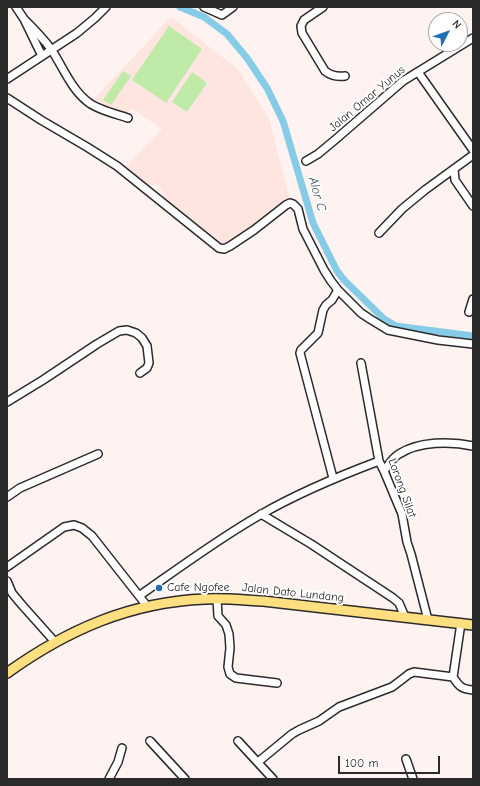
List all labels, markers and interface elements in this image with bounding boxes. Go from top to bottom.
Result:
north arrow [428,12,468,52]
text: N [449,17,464,31]
street label: Jalan Omar Yunus [326,63,408,135]
water label: Alor C [305,175,329,213]
street label: Lorong Silat [385,457,419,519]
street label: Jalan Dato Lundang [241,580,345,606]
place label: Cafe Ngofee [167,581,229,595]
marker: Cafe Ngofee [154,583,164,593]
scale bar [340,748,442,774]
text: 100 m [345,756,378,770]

